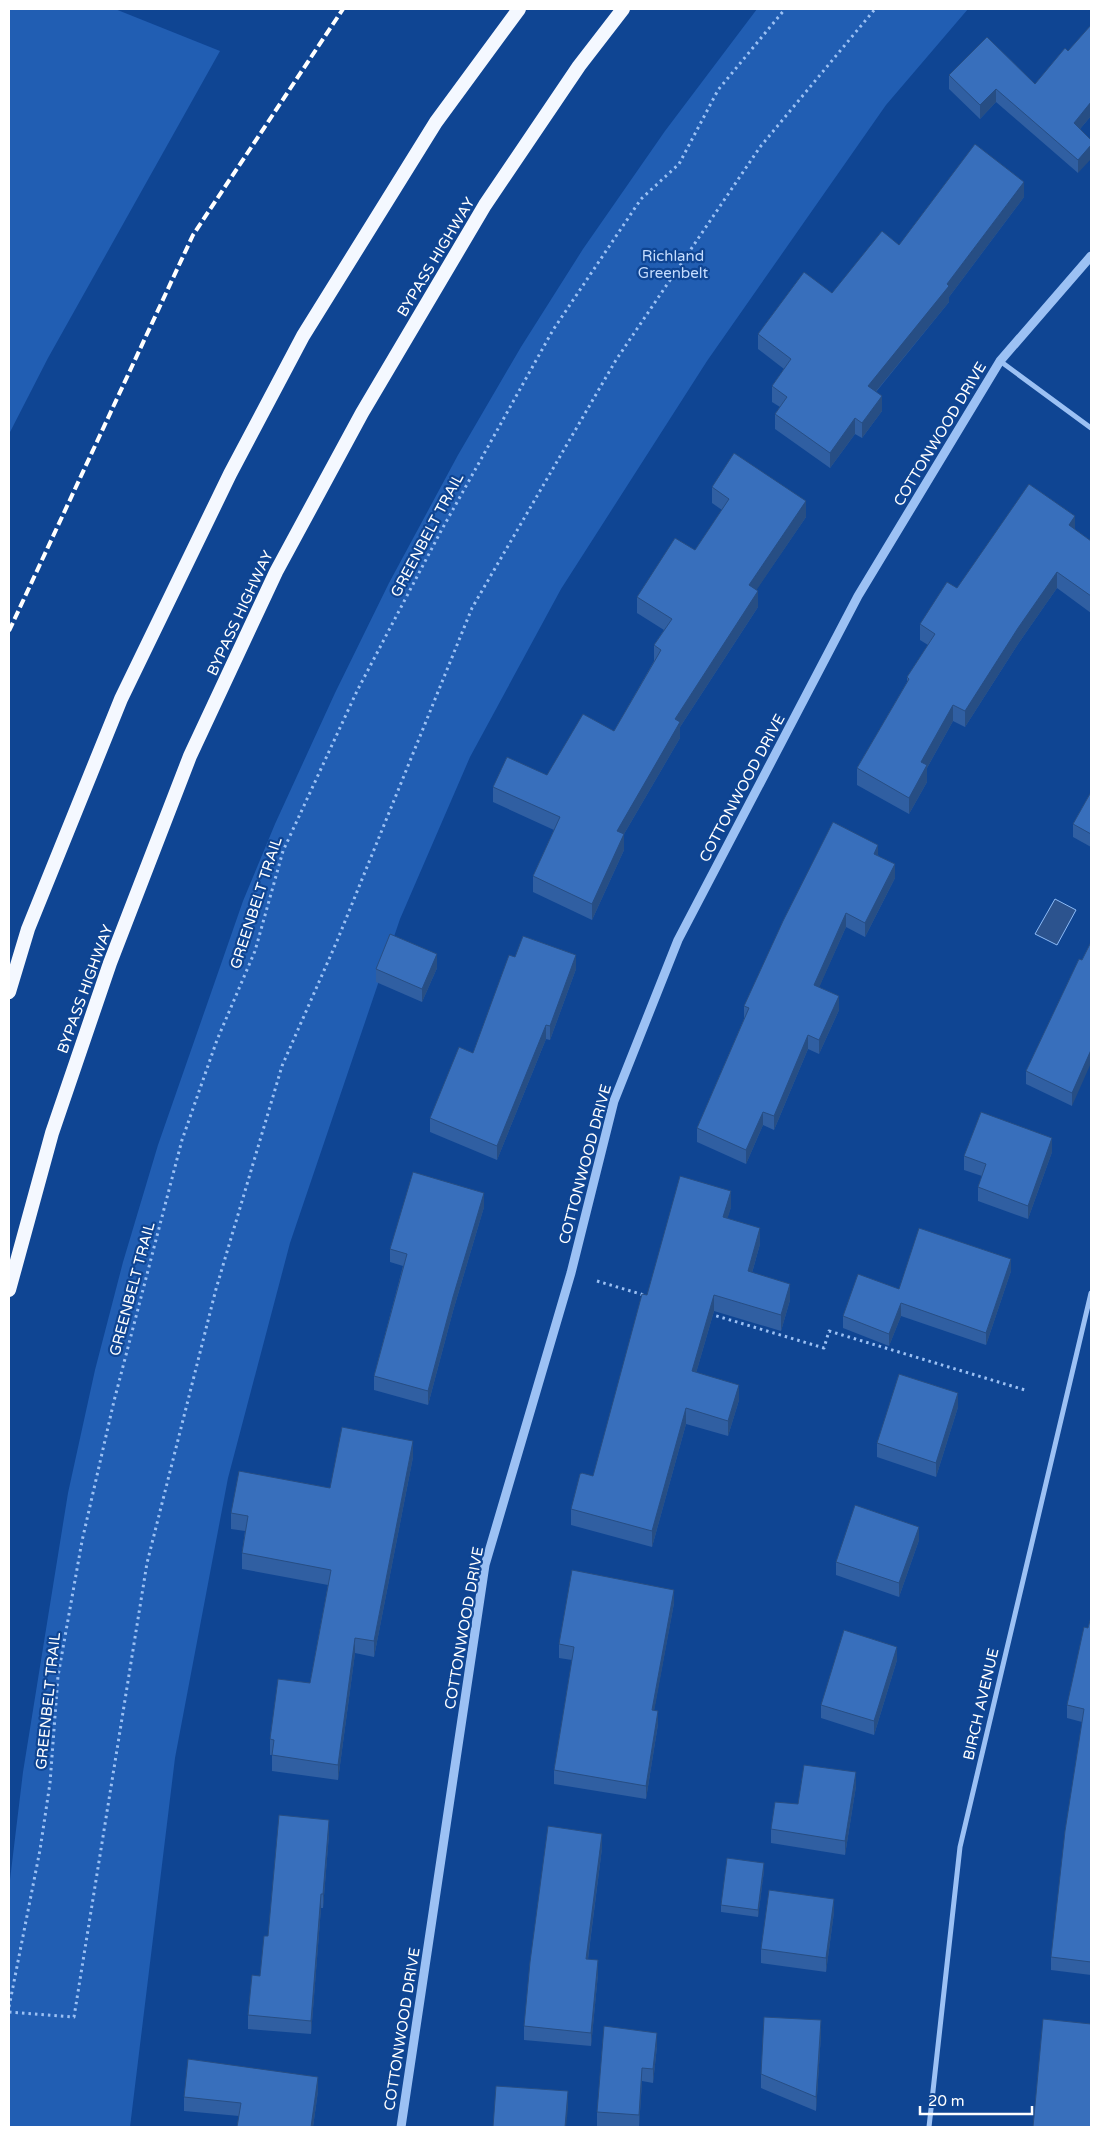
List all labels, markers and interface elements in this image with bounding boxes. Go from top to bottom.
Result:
street label: BYPASS HIGHWAY [393,194,479,320]
park label: Richland Greenbelt [638,247,708,282]
street label: COTTONWOOD DRIVE [890,359,990,509]
street label: GREENBELT TRAIL [387,470,467,600]
street label: BYPASS HIGHWAY [203,547,277,678]
street label: COTTONWOOD DRIVE [695,711,789,865]
street label: GREENBELT TRAIL [226,834,286,971]
street label: BYPASS HIGHWAY [53,922,117,1056]
street label: COTTONWOOD DRIVE [555,1082,615,1246]
street label: GREENBELT TRAIL [105,1220,159,1358]
street label: COTTONWOOD DRIVE [441,1545,487,1711]
street label: GREENBELT TRAIL [32,1631,64,1770]
street label: BIRCH AVENUE [959,1646,1003,1762]
street label: COTTONWOOD DRIVE [380,1946,424,2112]
scale bar [920,2084,1032,2116]
text: 20 m [928,2092,965,2110]

